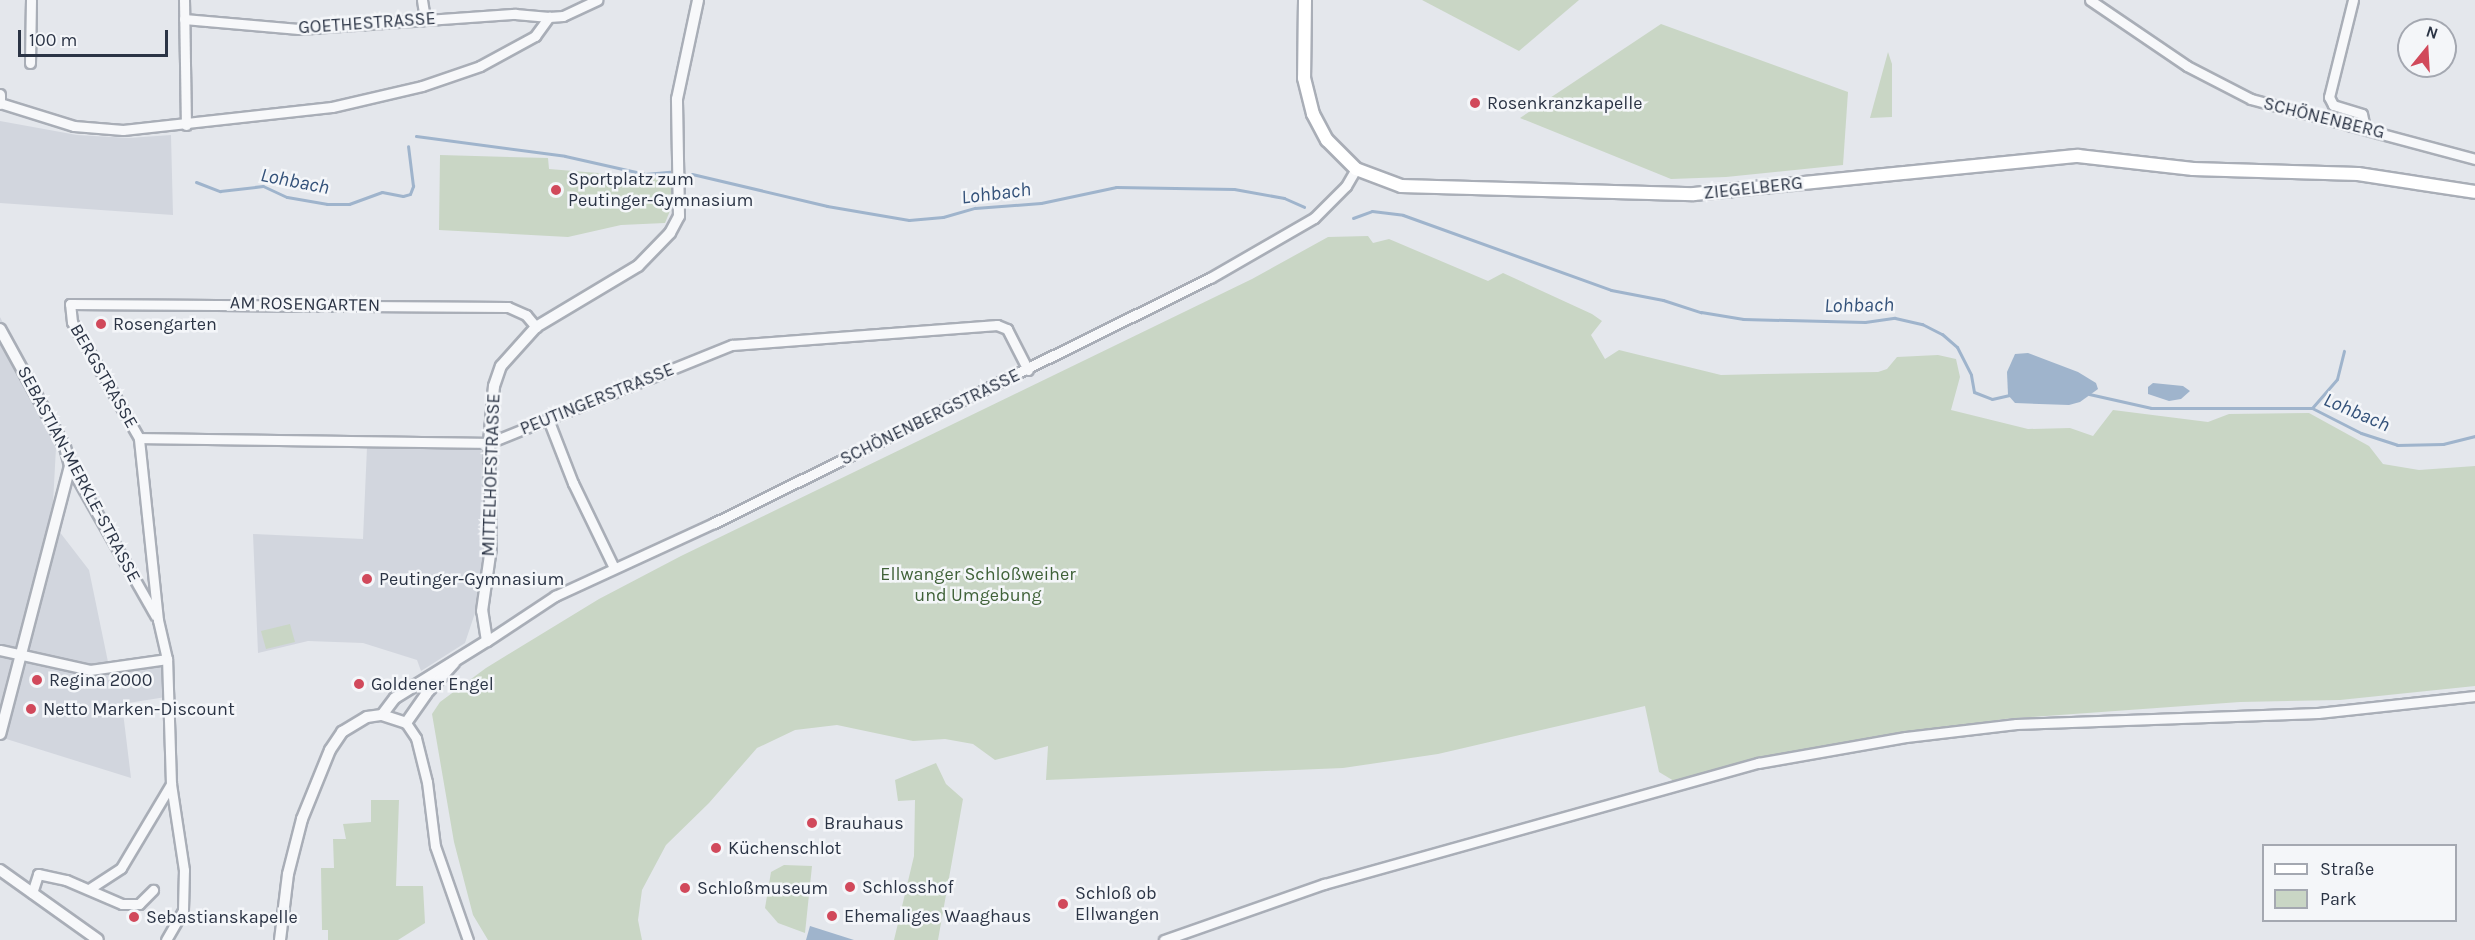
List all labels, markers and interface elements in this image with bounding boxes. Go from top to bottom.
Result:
street label: GOETHESTRASSE [298,7,436,39]
scale bar [21,18,171,56]
north arrow [2397,18,2457,78]
text: N [2424,21,2440,43]
text: 100 m [29,29,77,51]
place label: Rosenkranzkapelle [1487,92,1643,114]
street label: SCHÖNENBERG [2261,92,2387,144]
marker: Rosenkranzkapelle [1468,96,1482,110]
water label: Lohbach [258,163,332,199]
place label: Sportplatz zum Peutinger-Gymnasium [568,169,753,212]
street label: ZIEGELBERG [1702,172,1804,204]
water label: Lohbach [960,177,1032,209]
marker: Sportplatz zum Peutinger-Gymnasium [549,183,563,197]
street label: AM ROSENGARTEN [230,292,380,316]
water label: Lohbach [1824,292,1894,318]
place label: Rosengarten [113,313,217,335]
marker: Rosengarten [94,317,108,331]
street label: BERGSTRASSE [65,320,143,432]
street label: PEUTINGERSTRASSE [517,358,677,440]
street label: SEBASTIAN-MERKLE-STRASSE [13,362,145,586]
street label: SCHÖNENBERGSTRASSE [837,364,1023,470]
water label: Lohbach [2320,387,2394,437]
street label: MITTELHOFSTRASSE [477,393,505,557]
park label: Ellwanger Schloßweiher und Umgebung [880,564,1076,606]
place label: Peutinger-Gymnasium [379,568,564,590]
marker: Peutinger-Gymnasium [360,572,374,586]
place label: Regina 2000 [49,669,152,691]
marker: Regina 2000 [30,673,44,687]
place label: Goldener Engel [371,673,494,695]
marker: Goldener Engel [352,677,366,691]
place label: Netto Marken-Discount [43,698,235,720]
marker: Netto Marken-Discount [24,702,38,716]
place label: Brauhaus [824,812,904,834]
marker: Brauhaus [805,816,819,830]
place label: Küchenschlot [728,837,841,859]
marker: Küchenschlot [709,841,723,855]
legend [2262,844,2457,922]
text: Straße [2320,858,2374,880]
place label: Schlosshof [862,876,954,898]
place label: Schloßmuseum [697,877,828,899]
marker: Schlosshof [843,880,857,894]
marker: Schloßmuseum [678,881,692,895]
place label: Schloß ob Ellwangen [1075,883,1159,926]
text: Park [2320,888,2357,910]
marker: Schloß ob Ellwangen [1056,897,1070,911]
place label: Ehemaliges Waaghaus [844,905,1031,927]
place label: Sebastianskapelle [146,906,298,928]
marker: Ehemaliges Waaghaus [825,909,839,923]
marker: Sebastianskapelle [127,910,141,924]

